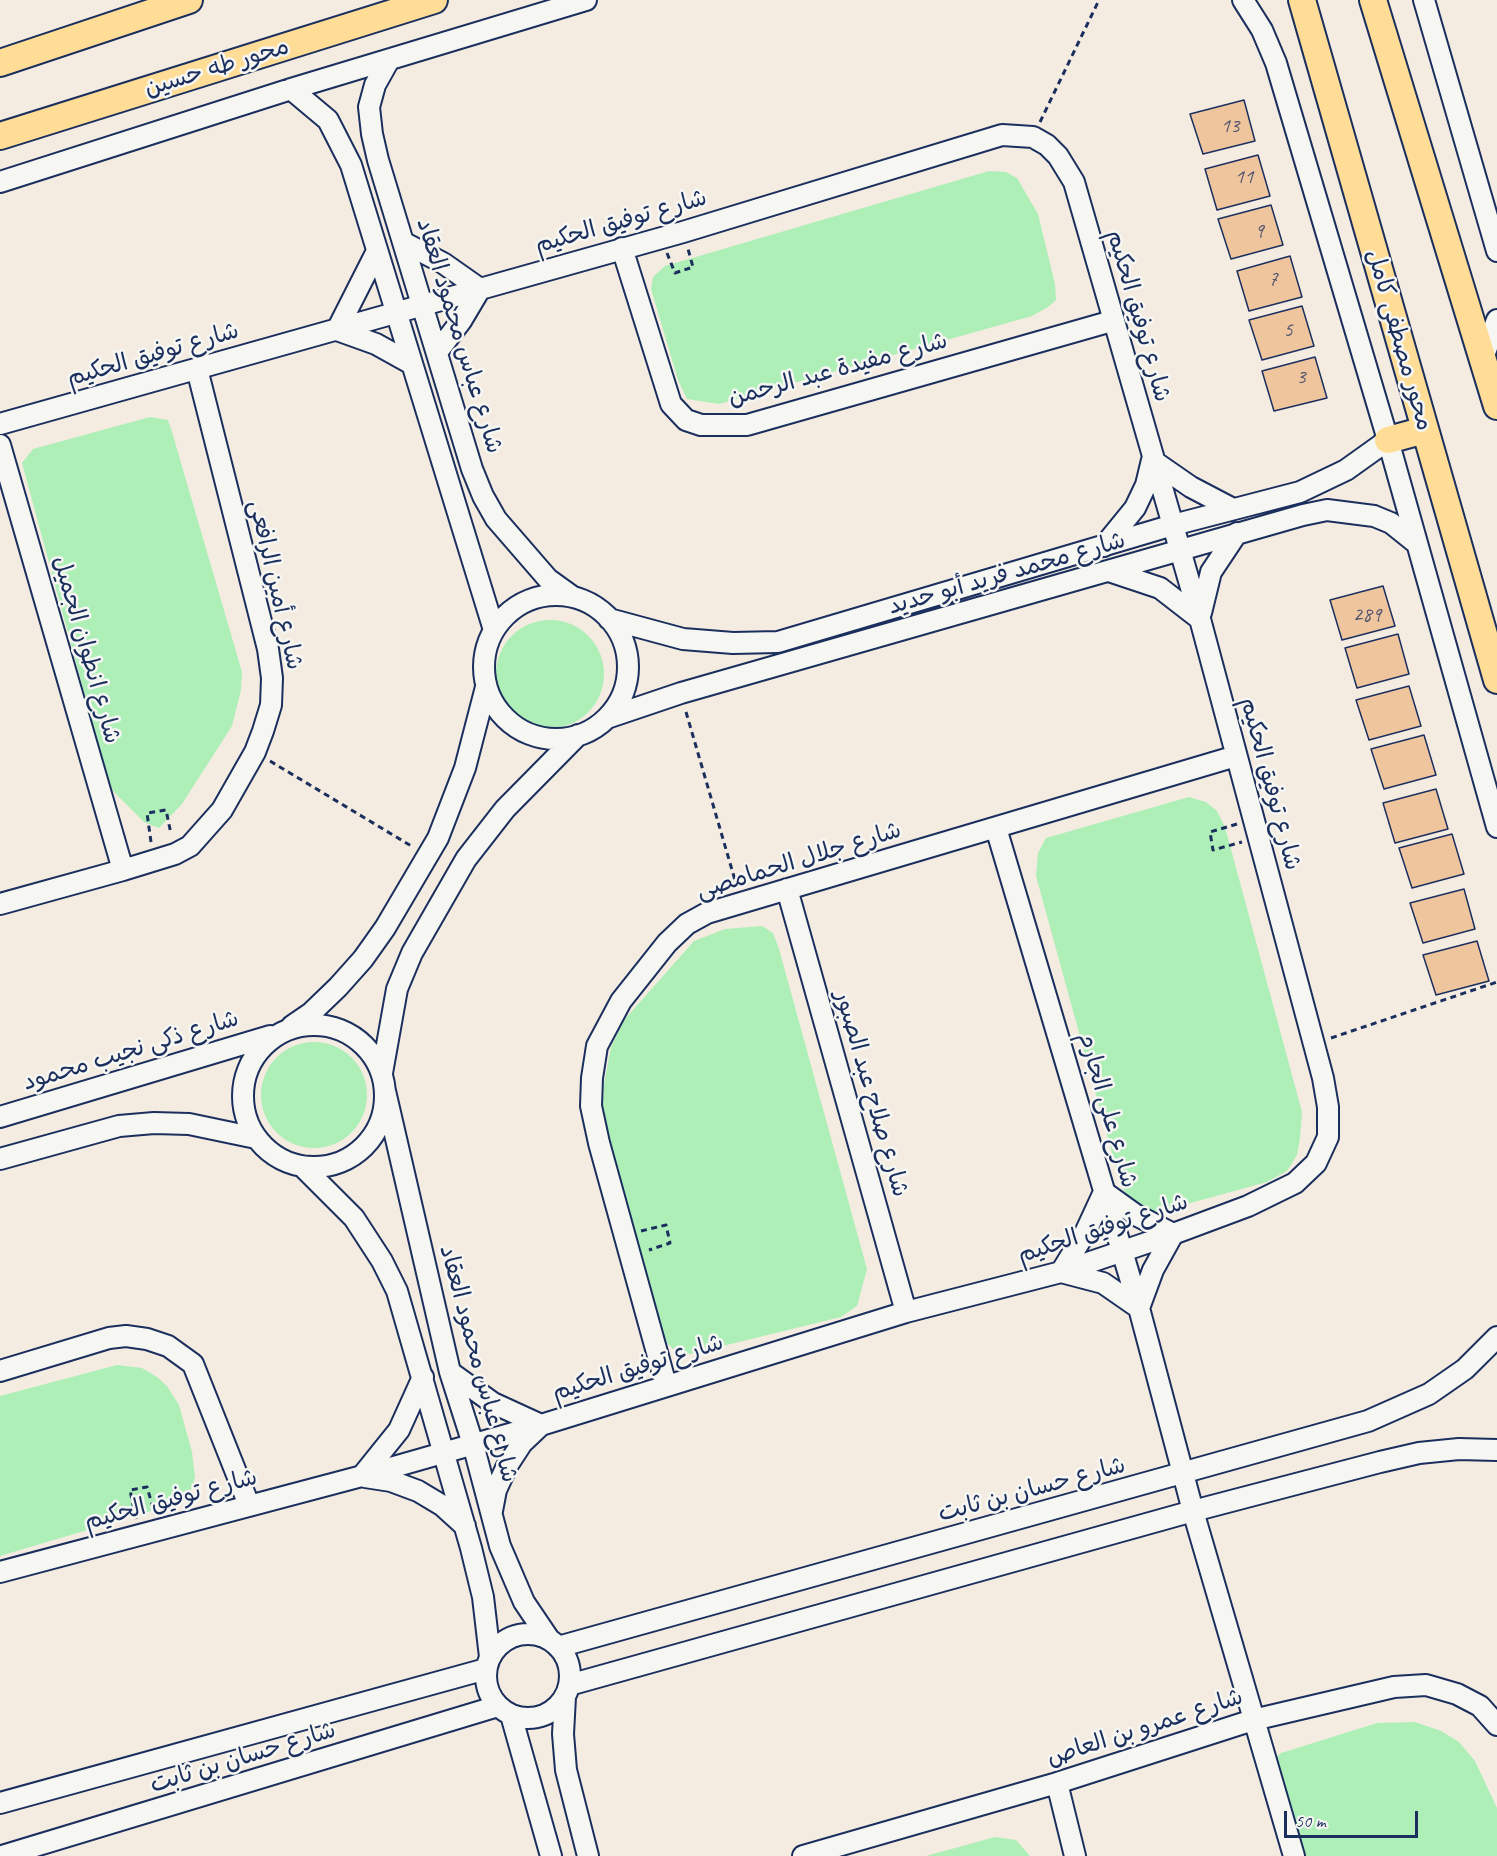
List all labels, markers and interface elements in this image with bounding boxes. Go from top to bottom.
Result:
street label: محور طه حسين [141,32,293,104]
house number: 13 [1221,113,1239,139]
house number: 11 [1235,164,1253,190]
street label: شارع توفيق الحكيم [532,184,710,260]
street label: شارع عباس محمود العقاد [410,215,508,457]
house number: 9 [1254,218,1264,244]
street label: شارع توفيق الحكيم [1100,227,1176,405]
street label: محور مصطفى كامل [1359,246,1439,434]
house number: 7 [1268,266,1278,292]
street label: شارع توفيق الحكيم [64,317,242,393]
house number: 5 [1283,317,1293,343]
street label: شارع مفيدة عبد الرحمن [725,327,951,413]
house number: 3 [1296,364,1306,390]
street label: شارع أمين الرافعى [241,497,309,673]
street label: شارع محمد فريد أبو حديد [885,526,1129,622]
street label: شارع انطوان الجميل [45,553,127,747]
house number: 289 [1353,602,1381,628]
street label: شارع توفيق الحكيم [1233,695,1307,873]
street label: شارع جلال الحمامصى [693,816,905,906]
street label: شارع صلاح عبد الصبور [828,988,914,1200]
street label: شارع ذكى نجيب محمود [19,1004,243,1098]
street label: شارع على الجارم [1071,1029,1143,1191]
street label: شارع توفيق الحكيم [1014,1188,1192,1270]
street label: شارع عباس محمود العقاد [432,1242,524,1486]
street label: شارع توفيق الحكيم [549,1328,727,1408]
street label: شارع حسان بن ثابت [935,1451,1129,1529]
street label: شارع توفيق الحكيم [82,1463,260,1537]
street label: شارع عمرو بن العاص [1043,1683,1247,1773]
street label: شارع حسان بن ثابت [147,1716,339,1800]
scale bar [1287,1799,1420,1837]
text: 50 m [1295,1810,1326,1832]

